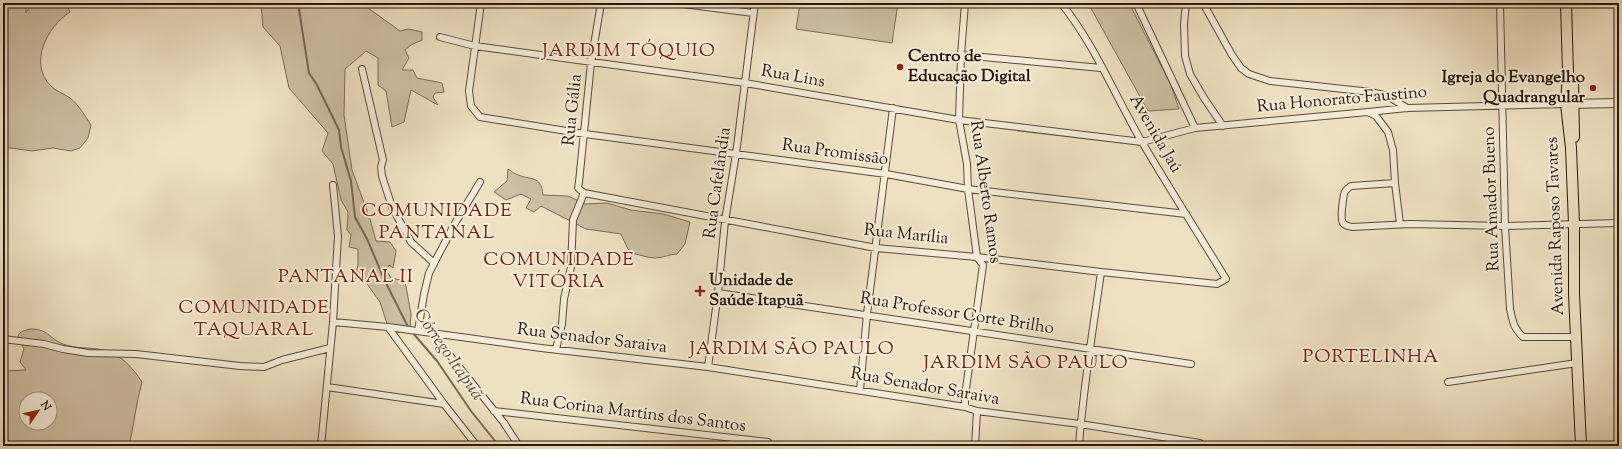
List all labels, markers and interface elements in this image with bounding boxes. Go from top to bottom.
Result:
district label: JARDIM TÓQUIO [541,38,716,65]
place label: Centro de Educação Digital [908,45,1031,89]
street label: Rua Lins [759,60,827,94]
marker: Centro de Educação Digital [895,62,905,72]
place label: Igreja do Evangelho Quadrangular [1442,66,1586,110]
street label: Rua Gália [557,73,589,147]
street label: Rua Honorato Faustino [1256,81,1428,119]
marker: Igreja do Evangelho Quadrangular [1588,83,1598,93]
street label: Avenida Jaú [1123,90,1187,178]
street label: Rua Alberto Ramos [963,119,1007,265]
street label: Rua Cafelândia [698,126,738,240]
street label: Rua Amador Bueno [1477,126,1507,272]
street label: Rua Promissão [780,134,890,172]
street label: Avenida Raposo Tavares [1541,136,1571,316]
district label: COMUNIDADE PANTANAL [361,198,513,247]
street label: Rua Marília [863,219,950,251]
district label: COMUNIDADE VITÓRIA [483,247,635,296]
district label: PANTANAL II [278,264,414,291]
place label: Unidade de Saúde Itapuã [709,269,804,313]
marker: Unidade de Saúde Itapuã [694,285,706,297]
street label: Rua Professor Corte Brilho [858,287,1056,341]
district label: COMUNIDADE TAQUARAL [178,295,330,344]
water label: Córrego Itapuã [407,304,489,406]
street label: Rua Senador Saraiva [516,318,668,360]
district label: JARDIM SÃO PAULO [688,336,895,363]
district label: PORTELINHA [1302,344,1440,371]
district label: JARDIM SÃO PAULO [922,350,1129,377]
street label: Rua Senador Saraiva [849,362,1001,412]
street label: Rua Corina Martins dos Santos [519,387,748,439]
north arrow [18,391,58,431]
text: N [36,397,55,414]

